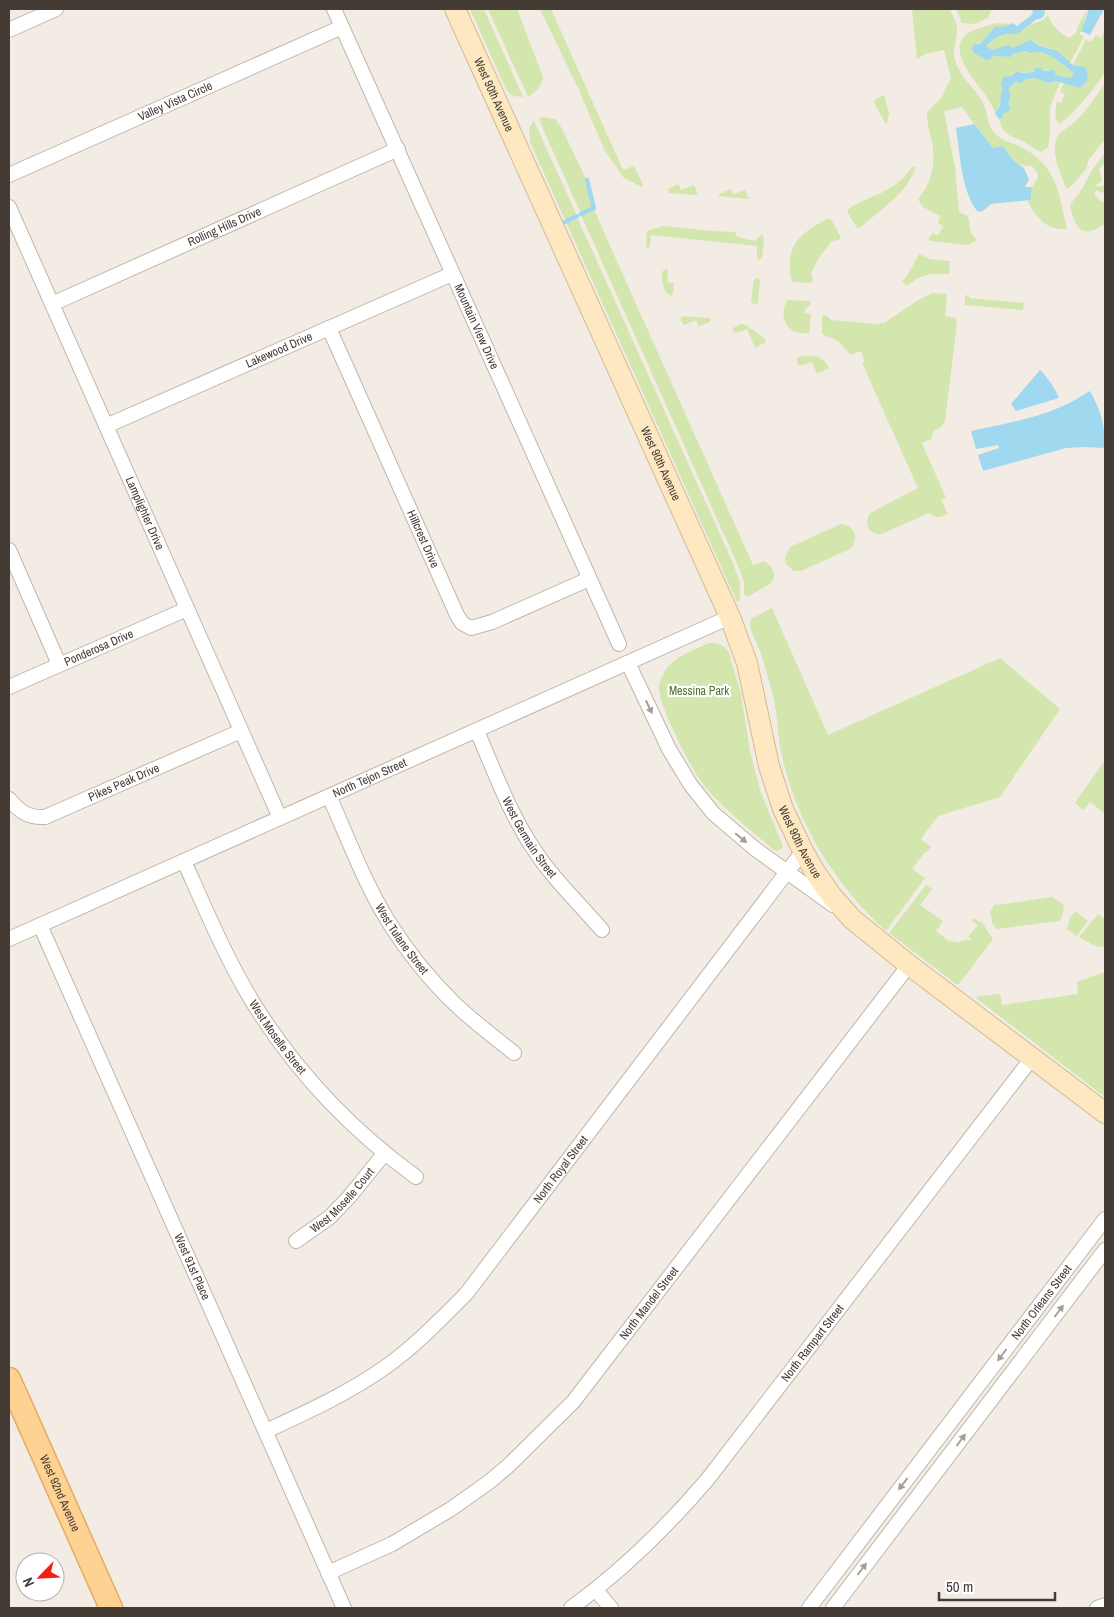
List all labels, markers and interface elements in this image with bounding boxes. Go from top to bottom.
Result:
street label: West 90th Avenue [470,55,517,134]
street label: Valley Vista Circle [136,78,215,125]
street label: Rolling Hills Drive [185,203,264,250]
street label: Mountain View Drive [450,281,503,372]
street label: Lakewood Drive [243,328,315,372]
street label: West 90th Avenue [637,424,684,503]
street label: Lamplighter Drive [122,474,168,552]
street label: Hillcrest Drive [403,507,443,570]
street label: Ponderosa Drive [62,625,136,670]
park label: Messina Park [669,683,729,699]
one-way arrow [645,700,653,714]
street label: North Tejon Street [330,754,409,801]
street label: Pikes Peak Drive [86,760,162,805]
street label: West Germain Street [498,795,560,882]
street label: West 90th Avenue [775,803,825,882]
one-way arrow [735,833,748,844]
street label: West Tulane Street [372,901,432,978]
street label: West Moselle Street [245,997,310,1078]
street label: North Royal Street [530,1132,592,1207]
street label: West Moselle Court [307,1164,378,1237]
street label: West 91st Place [170,1231,214,1302]
street label: North Orleans Street [1008,1261,1075,1343]
street label: North Mandel Street [616,1263,682,1343]
street label: North Rampart Street [778,1301,848,1385]
one-way arrow [1054,1304,1064,1318]
one-way arrow [996,1348,1007,1361]
one-way arrow [955,1434,966,1447]
street label: West 92nd Avenue [36,1452,84,1534]
one-way arrow [898,1477,908,1491]
north arrow [15,1552,65,1602]
one-way arrow [857,1563,868,1576]
scale bar [939,1570,1055,1602]
text: N [18,1575,38,1590]
text: 50 m [946,1576,973,1597]

